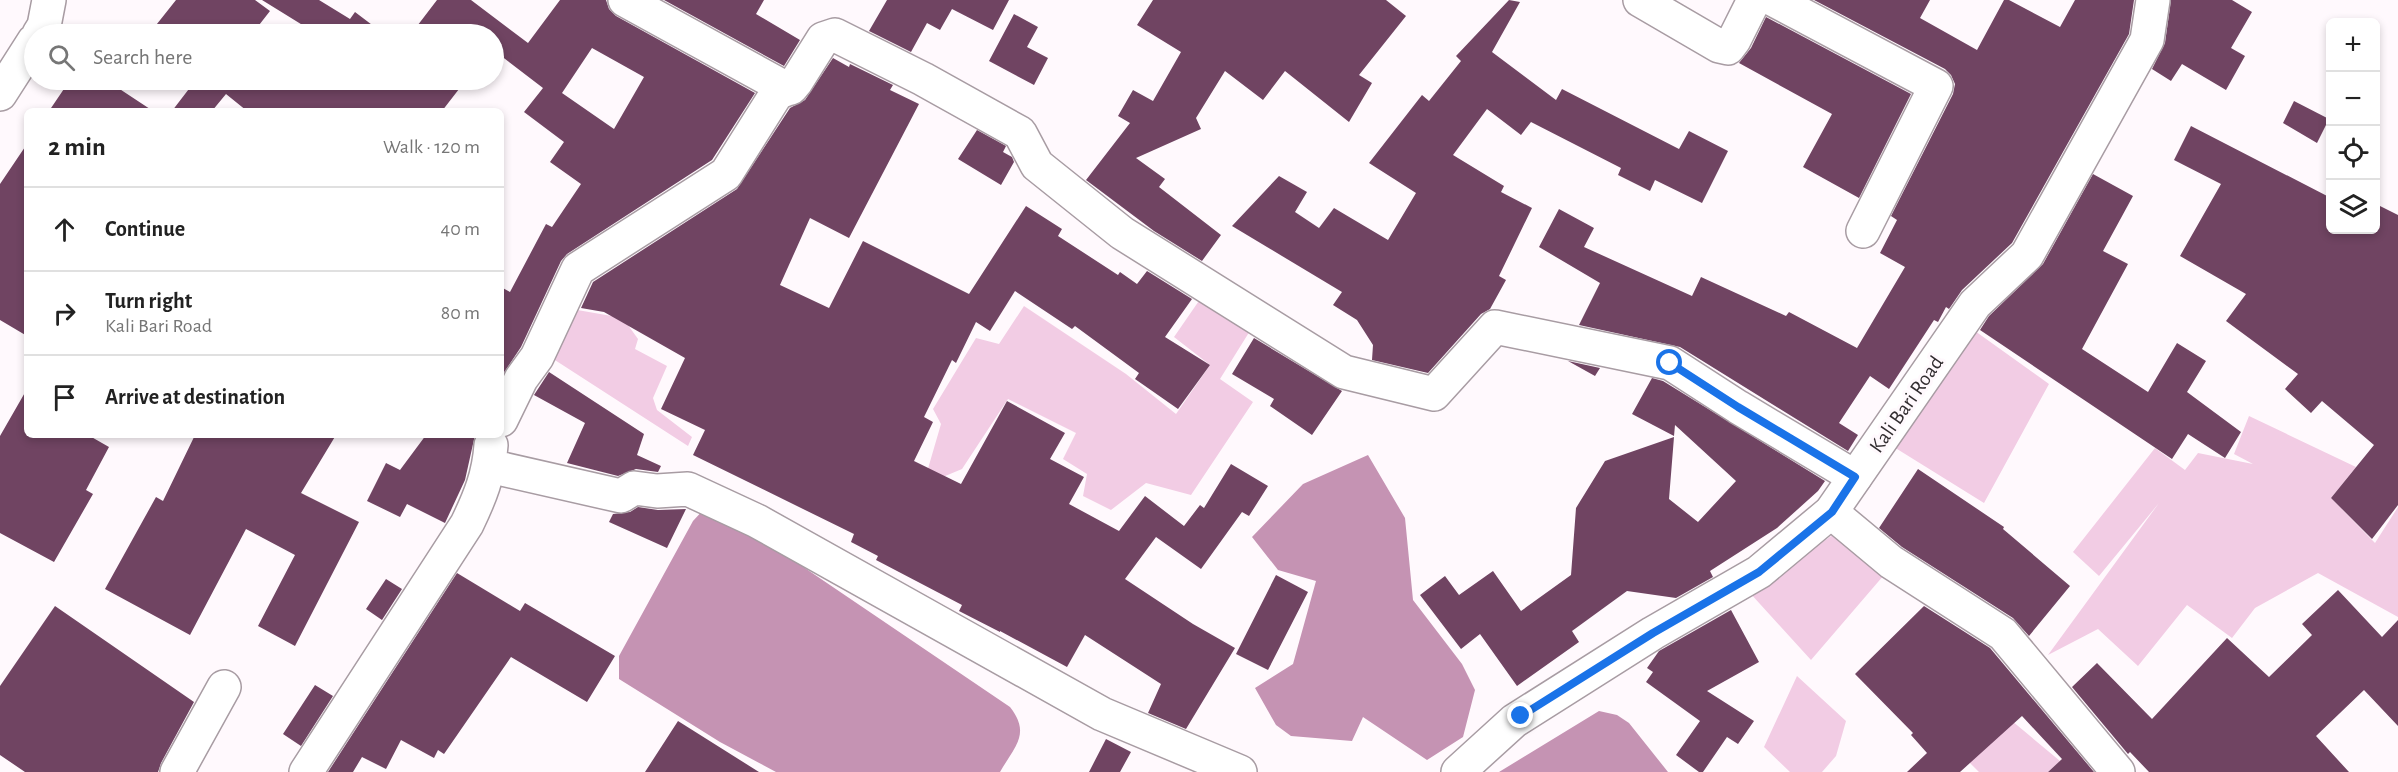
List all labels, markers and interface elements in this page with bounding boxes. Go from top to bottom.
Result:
map controls [2326,18,2380,234]
button: + [2326,18,2380,72]
search box [24,24,504,90]
icon: search [45,41,78,74]
text: Search here [93,46,192,68]
button: − [2326,72,2380,126]
button: locate [2326,126,2380,180]
text: 2 min [48,134,106,160]
text: Walk · 120 m [383,137,480,157]
button: layers [2326,180,2380,234]
icon: ahead [48,213,81,246]
text: Continue [105,218,185,240]
text: 40 m [441,219,480,239]
text: Turn right [105,290,192,312]
icon: right [48,297,81,330]
text: 80 m [441,303,480,323]
text: Kali Bari Road [105,316,212,336]
route start [1656,349,1682,375]
street label: Kali Bari Road [1866,352,1947,456]
icon: arrive [48,381,81,414]
text: Arrive at destination [105,386,285,408]
route end [1507,702,1533,728]

